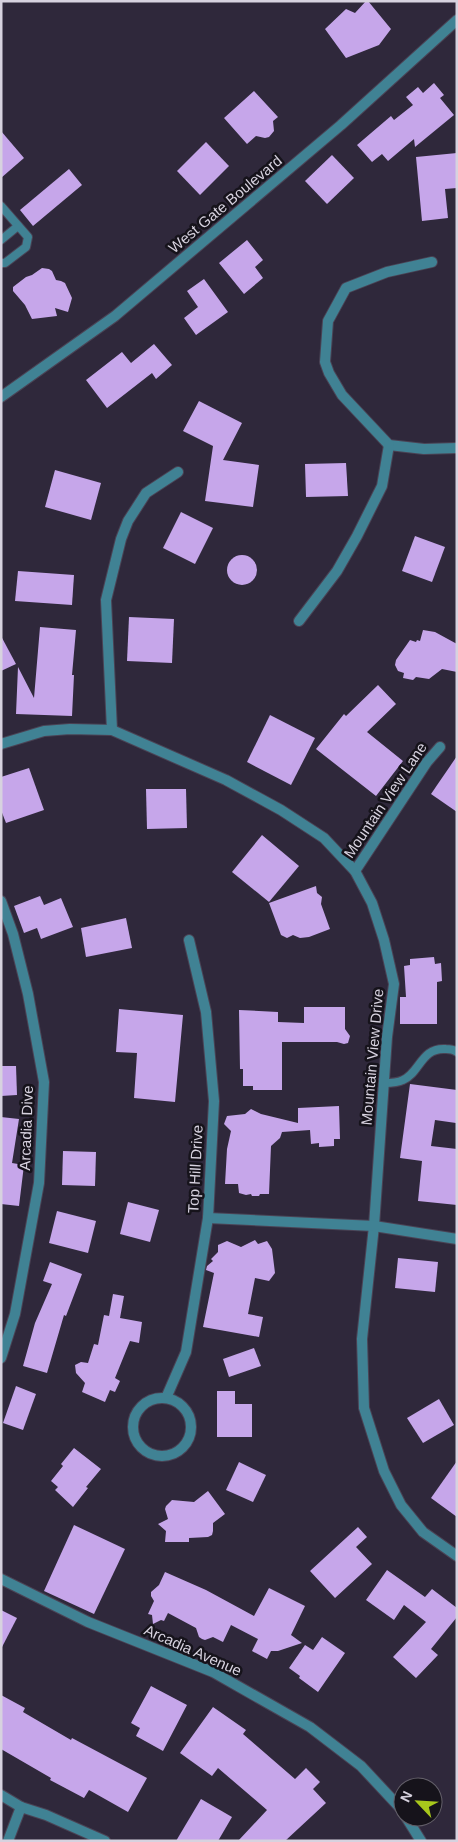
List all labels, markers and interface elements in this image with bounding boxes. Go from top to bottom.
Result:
street label: West Gate Boulevard [165,152,285,256]
street label: Mountain View Lane [340,739,430,861]
street label: Mountain View Drive [358,988,386,1126]
street label: Arcadia Dive [16,1085,36,1171]
street label: Top Hill Drive [184,1124,206,1214]
street label: Arcadia Avenue [142,1621,244,1679]
north arrow [393,1777,443,1827]
text: N [397,1789,416,1804]

